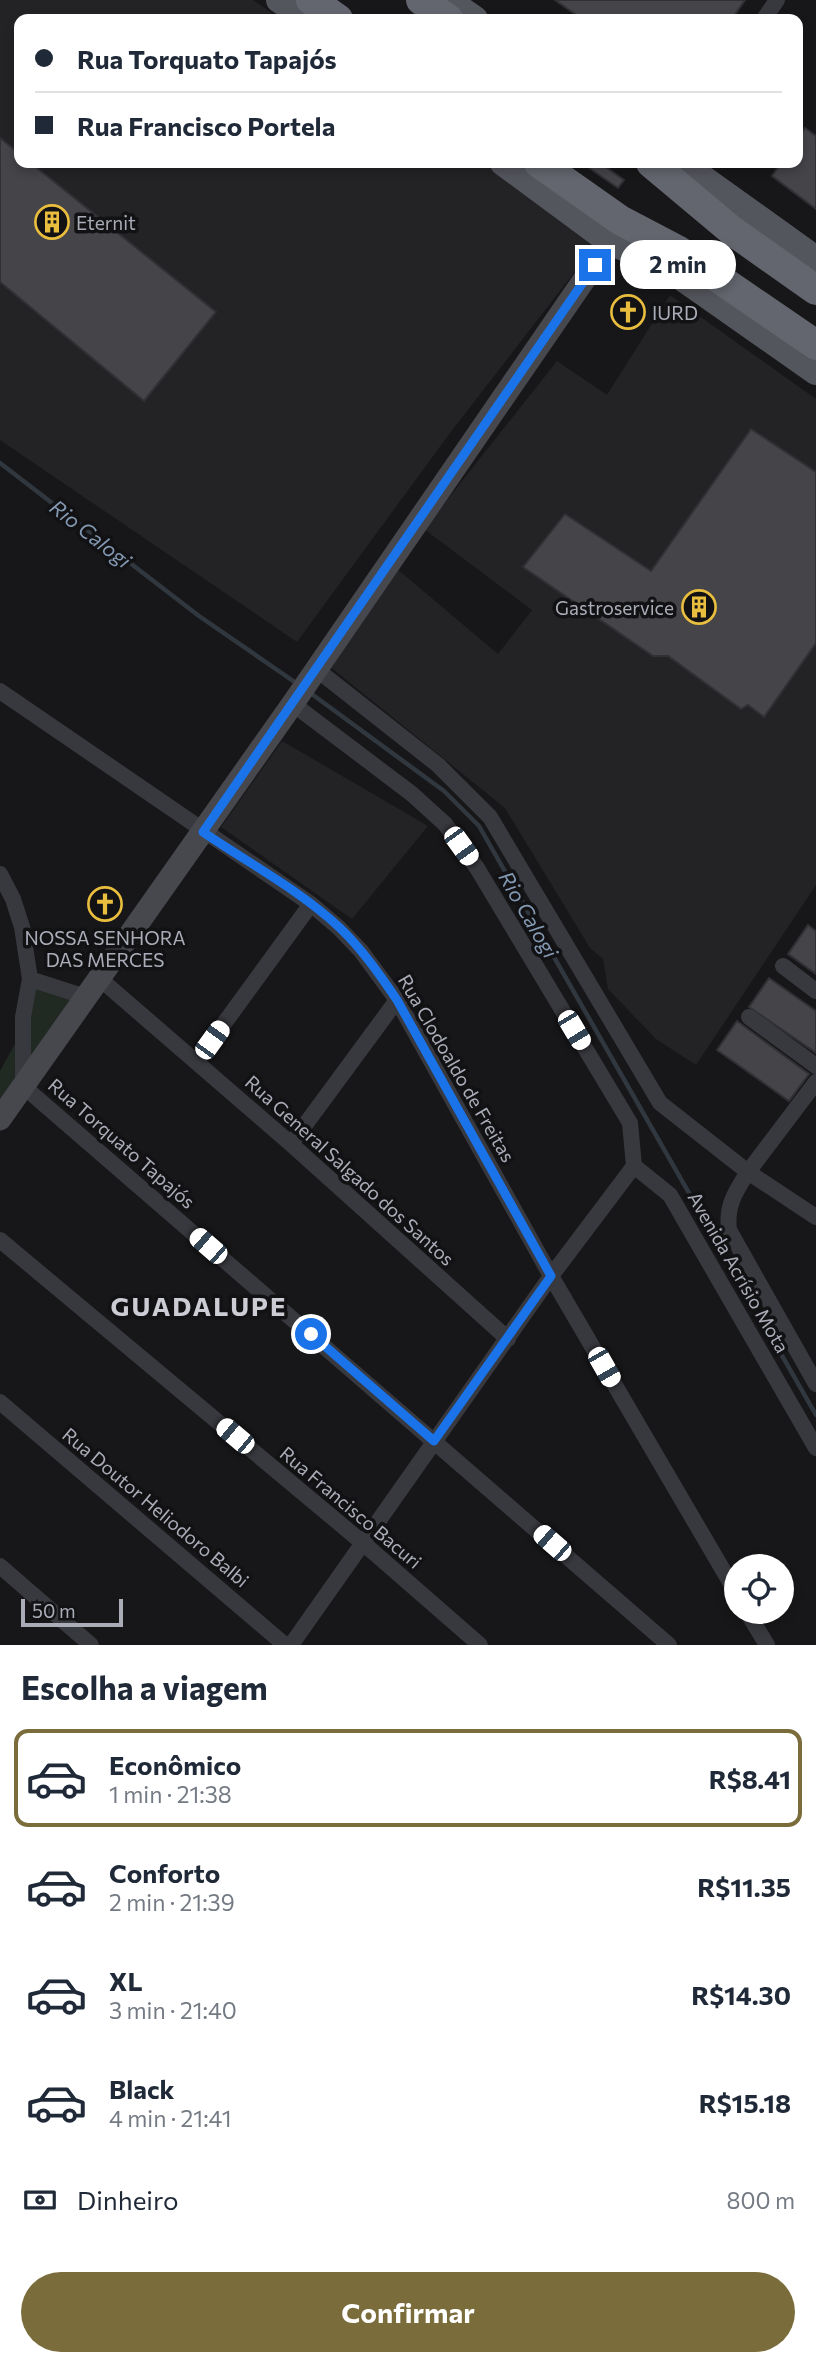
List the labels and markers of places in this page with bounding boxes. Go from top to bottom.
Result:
building icon: Eternit [33,203,71,241]
place label: Eternit [76,211,136,234]
church icon: IURD [609,293,647,331]
place label: IURD [652,301,698,324]
building icon: Gastroservice [680,588,718,626]
place label: Gastroservice [555,596,674,619]
church icon: NOSSA SENHORA DAS MERCES [86,885,124,923]
place label: NOSSA SENHORA DAS MERCES [24,926,186,971]

